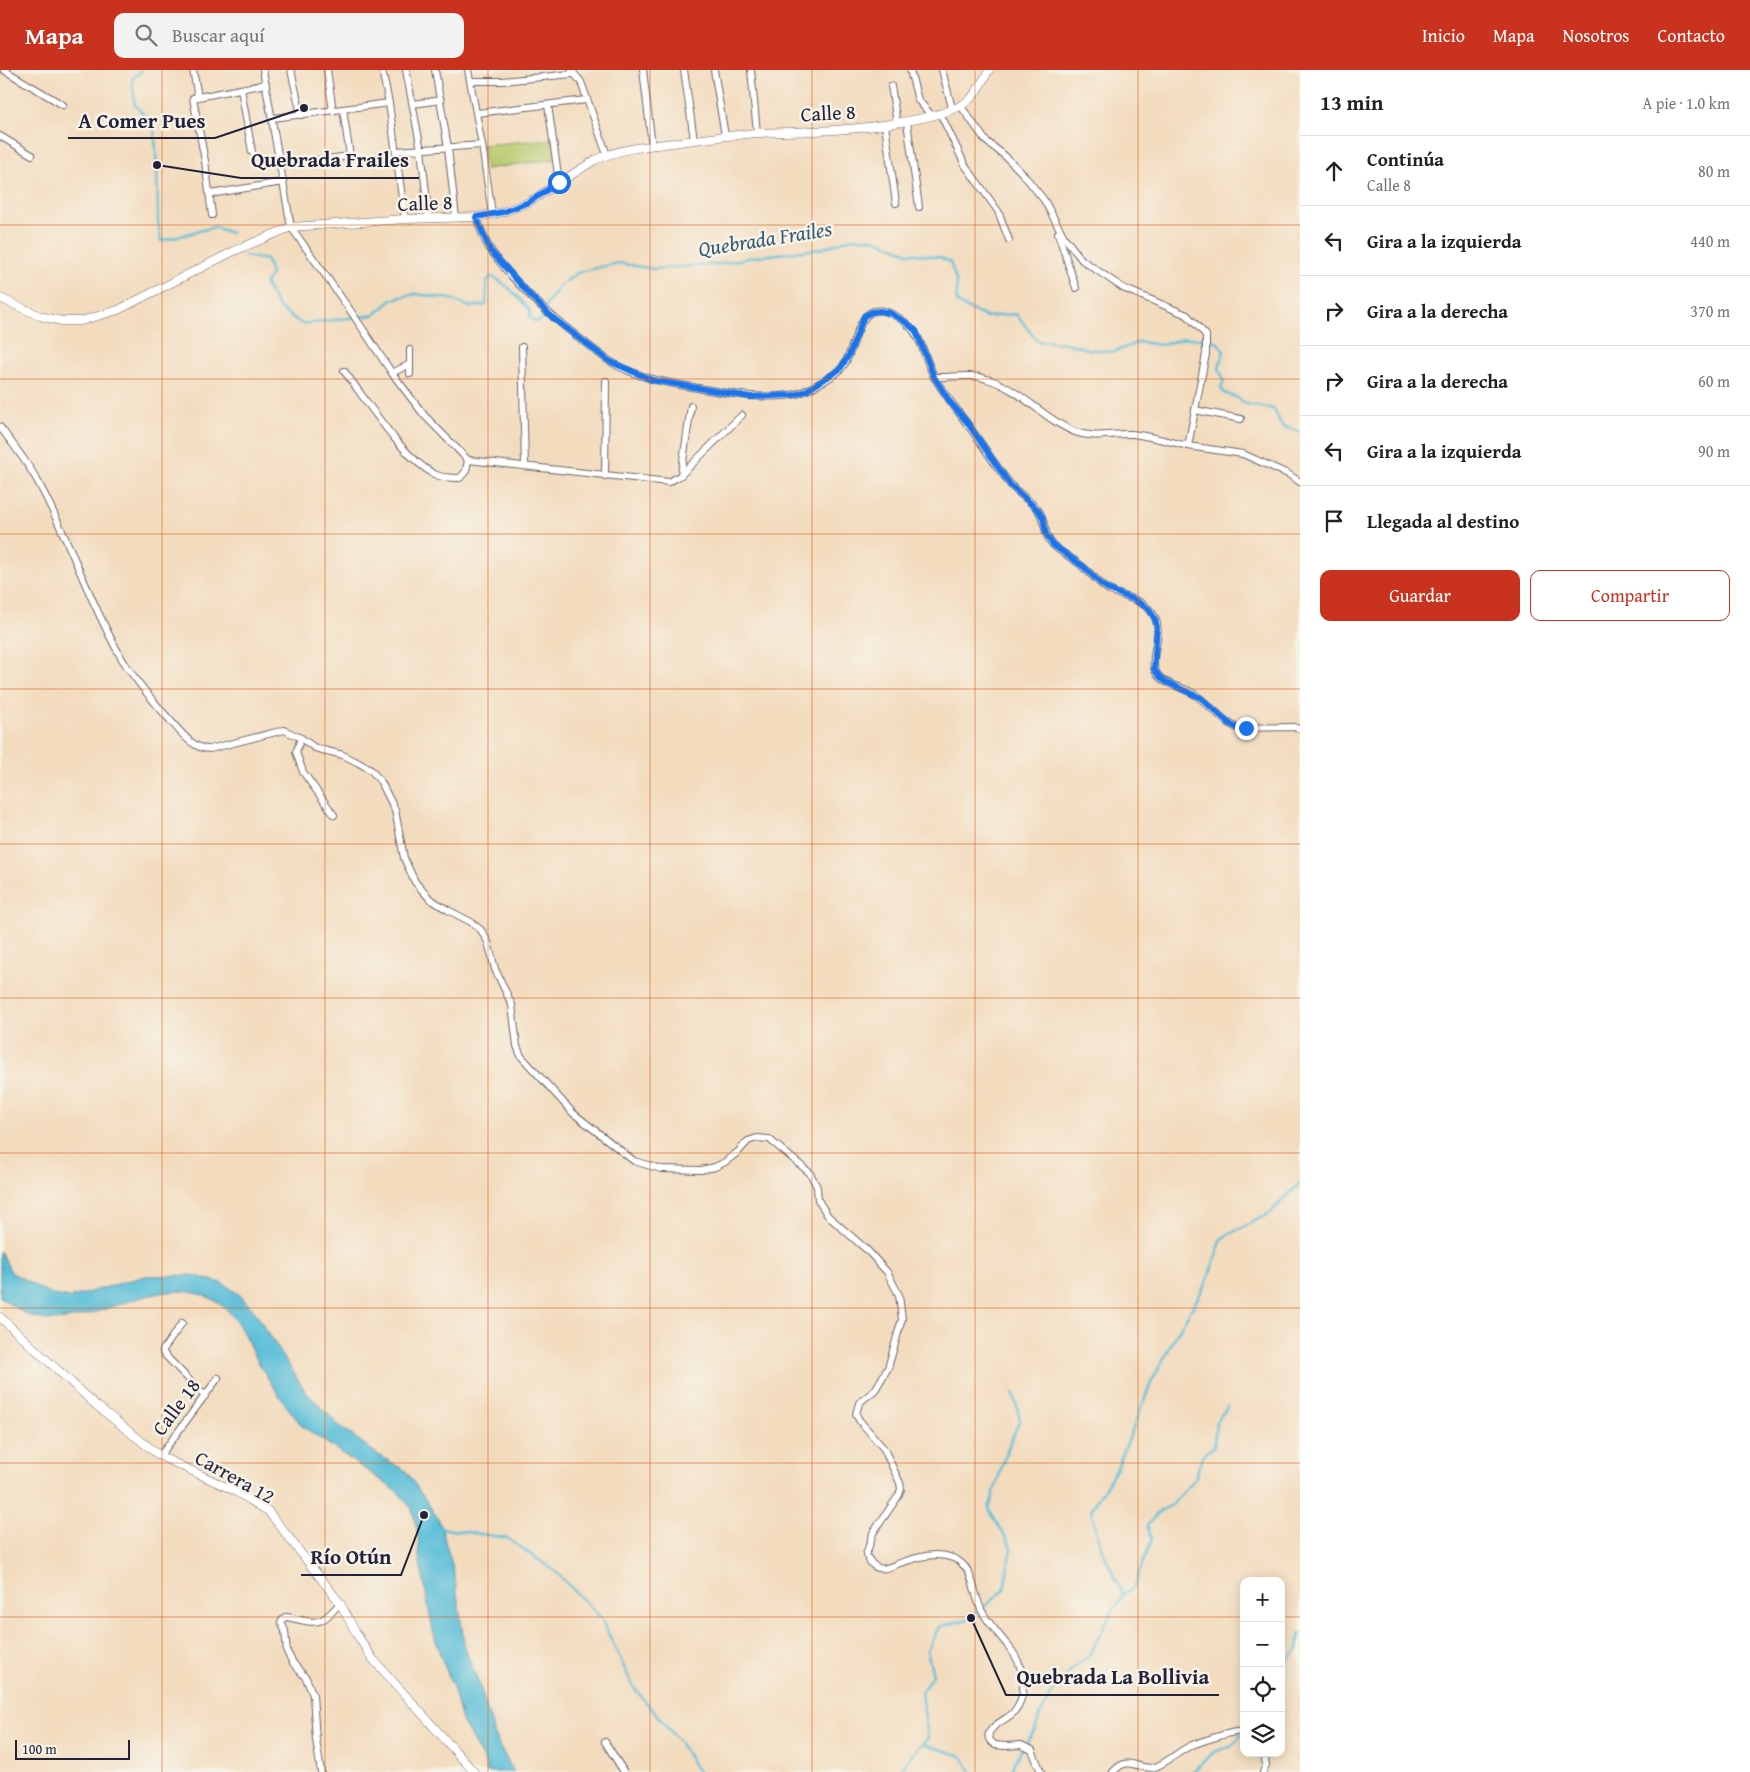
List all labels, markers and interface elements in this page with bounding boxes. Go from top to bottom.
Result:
search box [114,13,464,58]
text: Mapa [25,18,84,53]
icon: search [132,21,160,49]
text: Buscar aquí [172,21,265,49]
text: Inicio [1422,22,1465,49]
text: Mapa [1493,22,1534,49]
text: Nosotros [1562,22,1630,49]
text: Contacto [1658,22,1725,49]
text: 13 min [1320,87,1383,118]
text: A pie · 1.0 km [1642,91,1730,115]
street label: Calle 8 [800,97,856,128]
callout: A Comer Pues [68,102,215,138]
text: A Comer Pues [78,105,206,136]
callout: Quebrada Frailes [241,142,419,178]
text: Quebrada Frailes [251,144,409,175]
text: Continúa [1367,145,1444,173]
icon: ahead [1320,157,1348,185]
text: 80 m [1698,159,1730,183]
route start [548,171,571,194]
text: Calle 8 [1367,173,1411,197]
street label: Calle 8 [397,187,453,218]
water label: Quebrada Frailes [696,213,834,264]
icon: left [1320,227,1348,255]
text: Gira a la izquierda [1367,227,1522,255]
text: 440 m [1690,229,1730,253]
icon: right [1320,297,1348,325]
text: Gira a la derecha [1367,297,1508,325]
text: 370 m [1690,299,1730,323]
icon: right [1320,367,1348,395]
text: Gira a la derecha [1367,367,1508,395]
text: 60 m [1698,369,1730,393]
icon: left [1320,437,1348,465]
text: Gira a la izquierda [1367,437,1522,465]
text: 90 m [1698,439,1730,463]
icon: arrive [1320,507,1348,535]
text: Llegada al destino [1367,507,1519,535]
button: Guardar [1320,570,1520,621]
button: Compartir [1530,570,1730,621]
route end [1235,717,1258,740]
street label: Calle 18 [145,1372,207,1441]
street label: Carrera 12 [190,1443,280,1510]
callout: Río Otún [301,1539,401,1575]
text: Río Otún [311,1541,392,1572]
map controls [1240,1577,1285,1757]
button: + [1240,1577,1285,1622]
button: − [1240,1622,1285,1667]
callout: Quebrada La Bollivia [1006,1659,1219,1695]
text: Quebrada La Bollivia [1017,1661,1210,1692]
button: locate [1240,1667,1285,1712]
button: layers [1240,1712,1285,1757]
scale bar [15,1737,130,1760]
text: 100 m [22,1739,57,1759]

